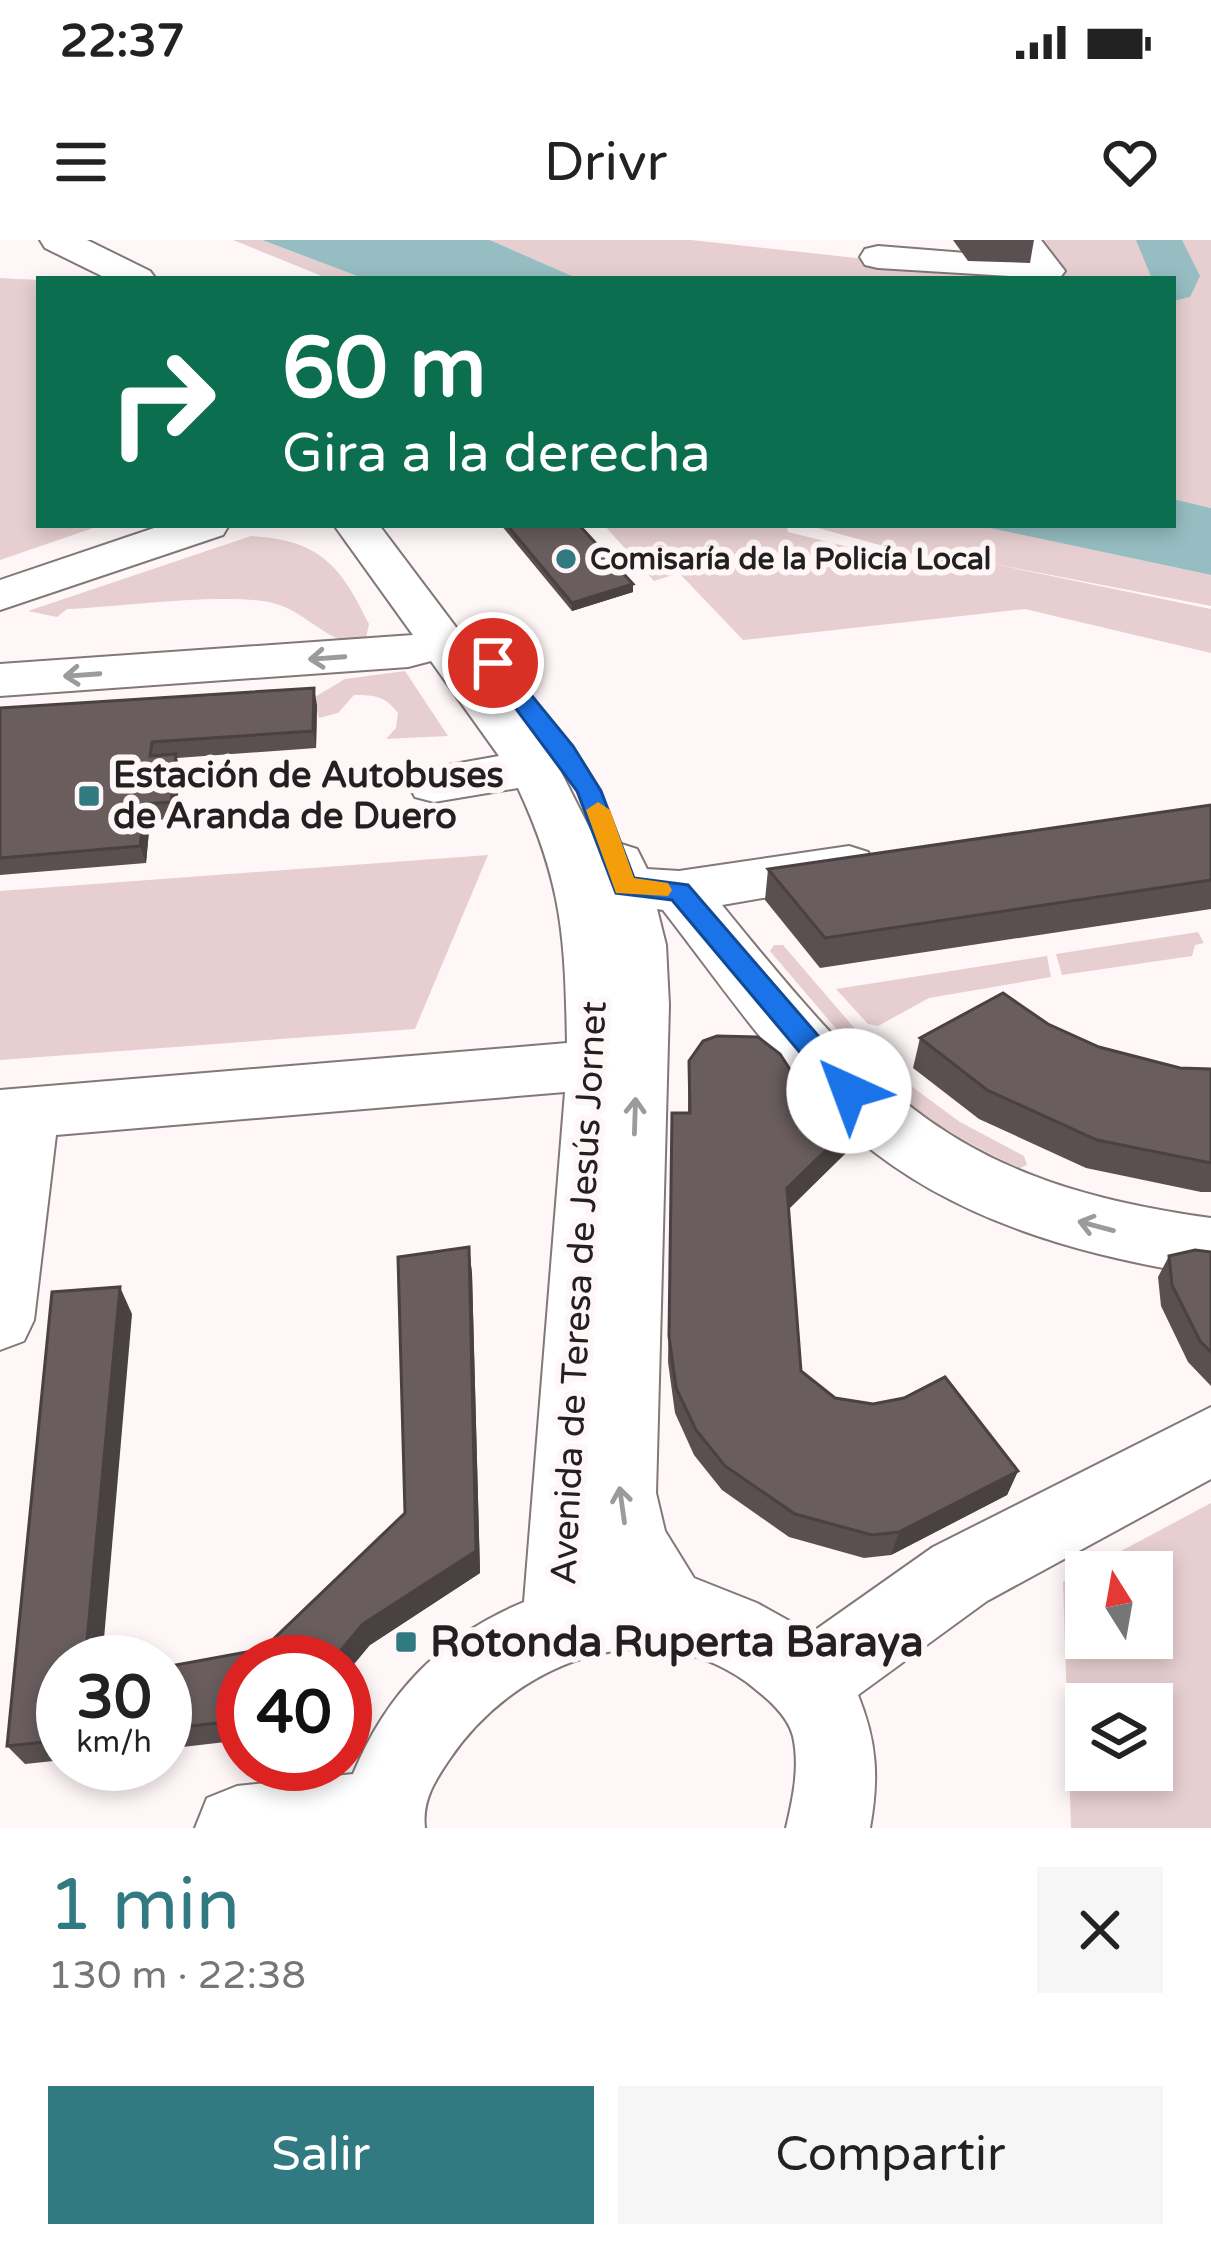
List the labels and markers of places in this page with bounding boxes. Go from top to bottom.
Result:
place label: Comisaría de la Policía Local [590,541,991,578]
marker: Comisaría de la Policía Local [553,546,579,572]
pin [442,612,544,714]
place label: Estación de Autobuses de Aranda de Duero [113,754,504,838]
marker: Estación de Autobuses de Aranda de Duero [76,783,102,809]
place label: Rotonda Ruperta Baraya [430,1617,924,1668]
marker: Rotonda Ruperta Baraya [393,1629,419,1655]

